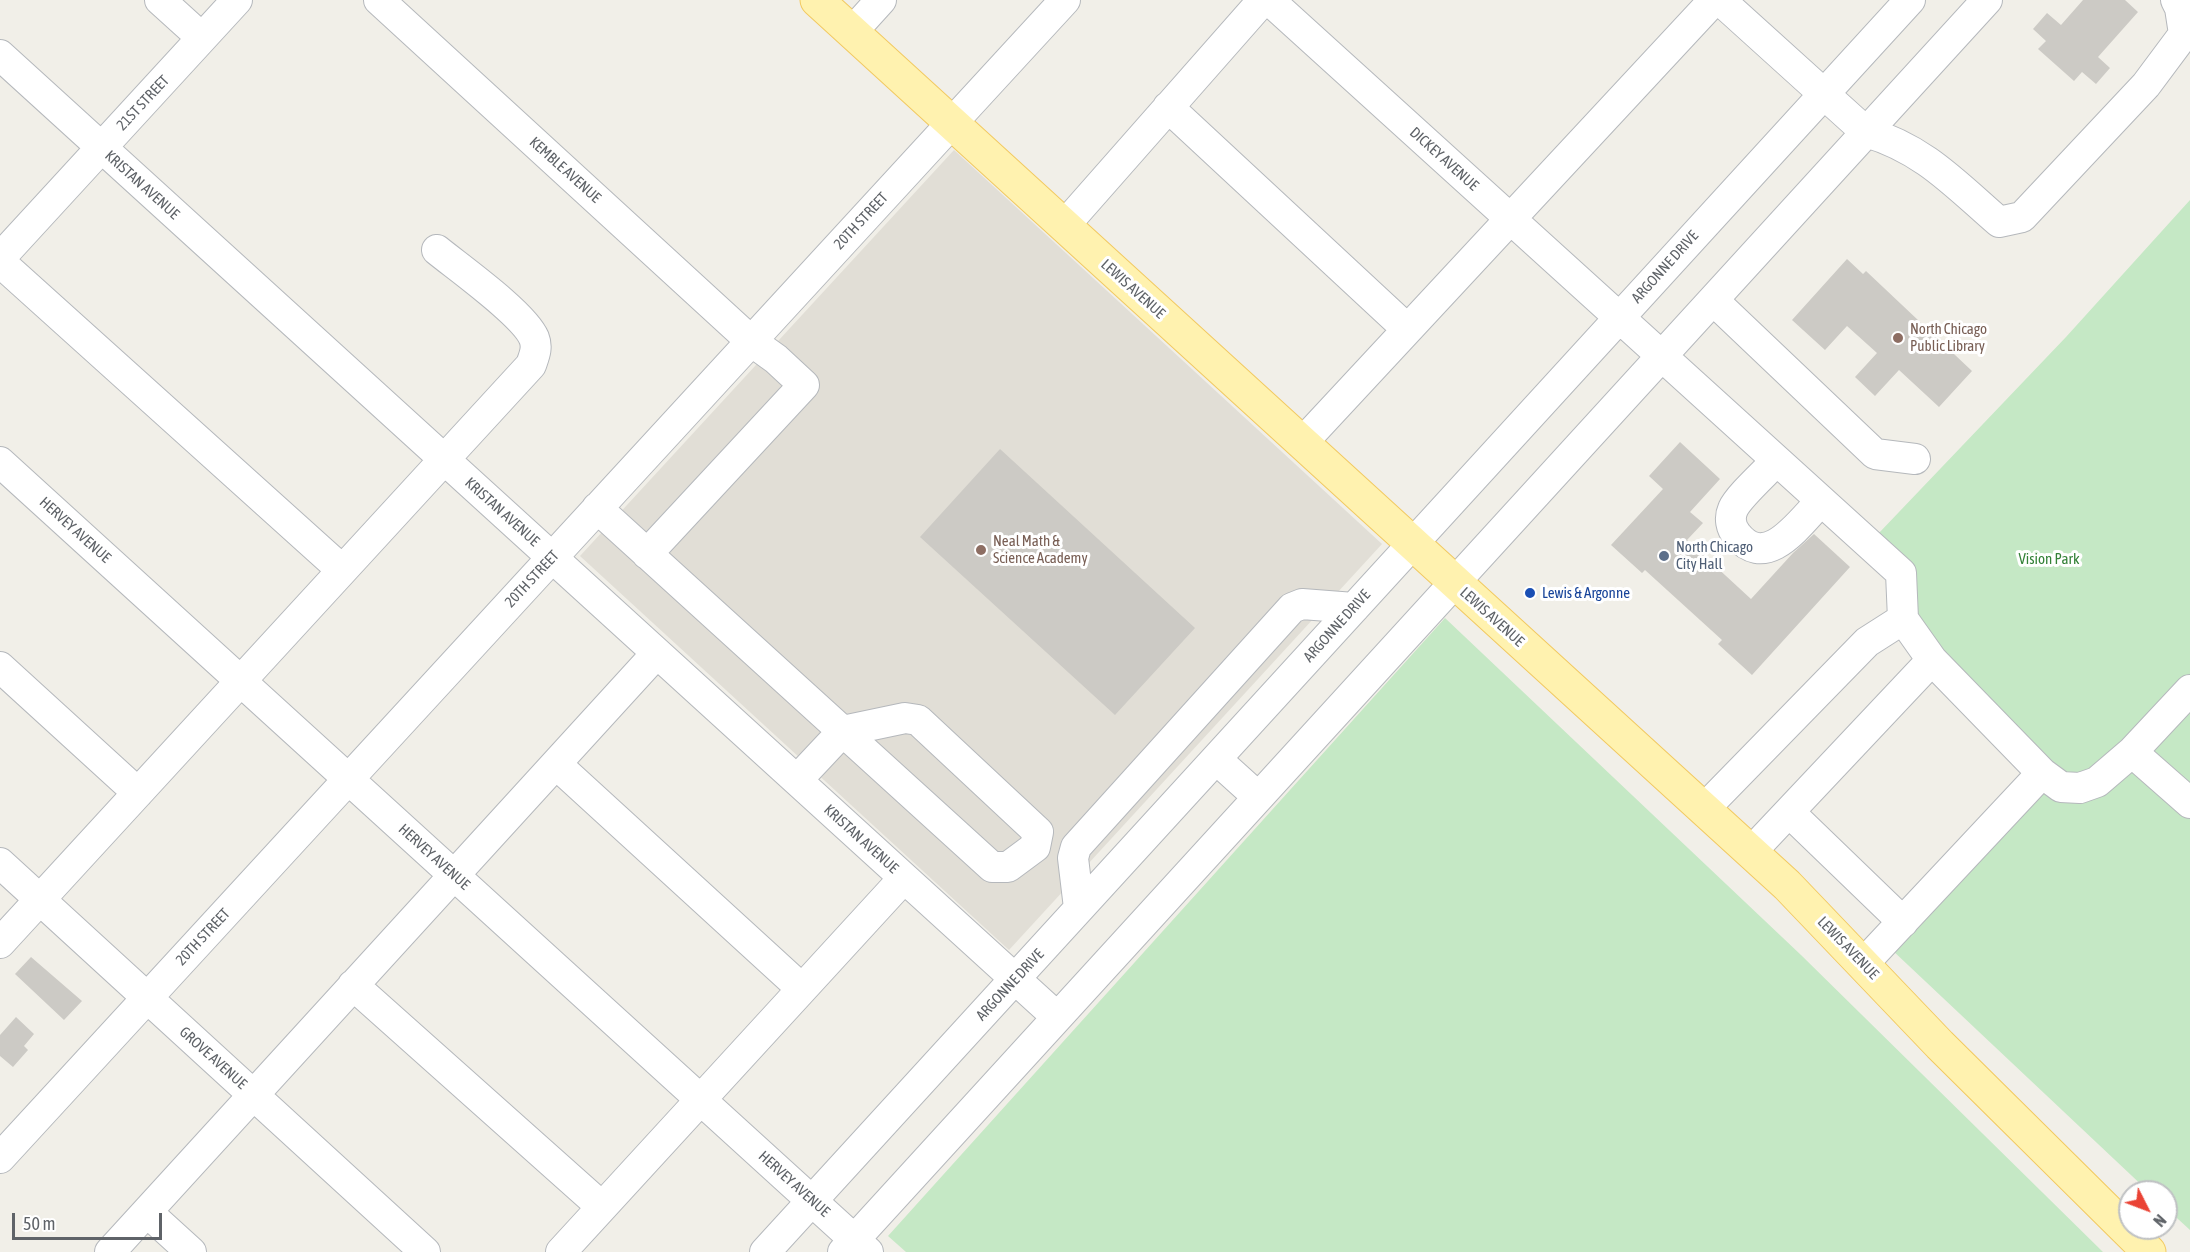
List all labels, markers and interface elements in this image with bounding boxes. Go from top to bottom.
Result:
street label: 21ST STREET [113,72,173,134]
street label: DICKEY AVENUE [1406,123,1482,195]
street label: KEMBLE AVENUE [526,133,604,207]
street label: KRISTAN AVENUE [101,147,183,223]
street label: 20TH STREET [830,189,892,253]
street label: ARGONNE DRIVE [1628,227,1702,307]
street label: LEWIS AVENUE [1097,256,1169,322]
place label: North Chicago Public Library [1910,320,1987,355]
marker: North Chicago Public Library [1891,331,1905,345]
street label: KRISTAN AVENUE [461,474,543,550]
street label: HERVEY AVENUE [36,493,114,567]
place label: Neal Math & Science Academy [993,532,1088,567]
place label: North Chicago City Hall [1676,538,1753,573]
marker: Neal Math & Science Academy [974,543,988,557]
street label: 20TH STREET [501,547,563,611]
marker: North Chicago City Hall [1657,549,1671,563]
park label: Vision Park [2019,550,2079,568]
street label: LEWIS AVENUE [1456,584,1528,650]
place label: Lewis & Argonne [1542,584,1630,602]
street label: ARGONNE DRIVE [1300,586,1374,666]
marker: Lewis & Argonne [1523,586,1537,600]
street label: KRISTAN AVENUE [820,801,902,877]
street label: HERVEY AVENUE [395,820,473,894]
street label: 20TH STREET [172,905,234,969]
street label: LEWIS AVENUE [1814,913,1882,983]
street label: ARGONNE DRIVE [972,946,1048,1024]
street label: GROVE AVENUE [176,1023,250,1093]
street label: HERVEY AVENUE [755,1147,833,1221]
north arrow [2118,1180,2178,1240]
scale bar [15,1201,165,1239]
text: N [2150,1211,2170,1230]
text: 50 m [23,1213,55,1234]

